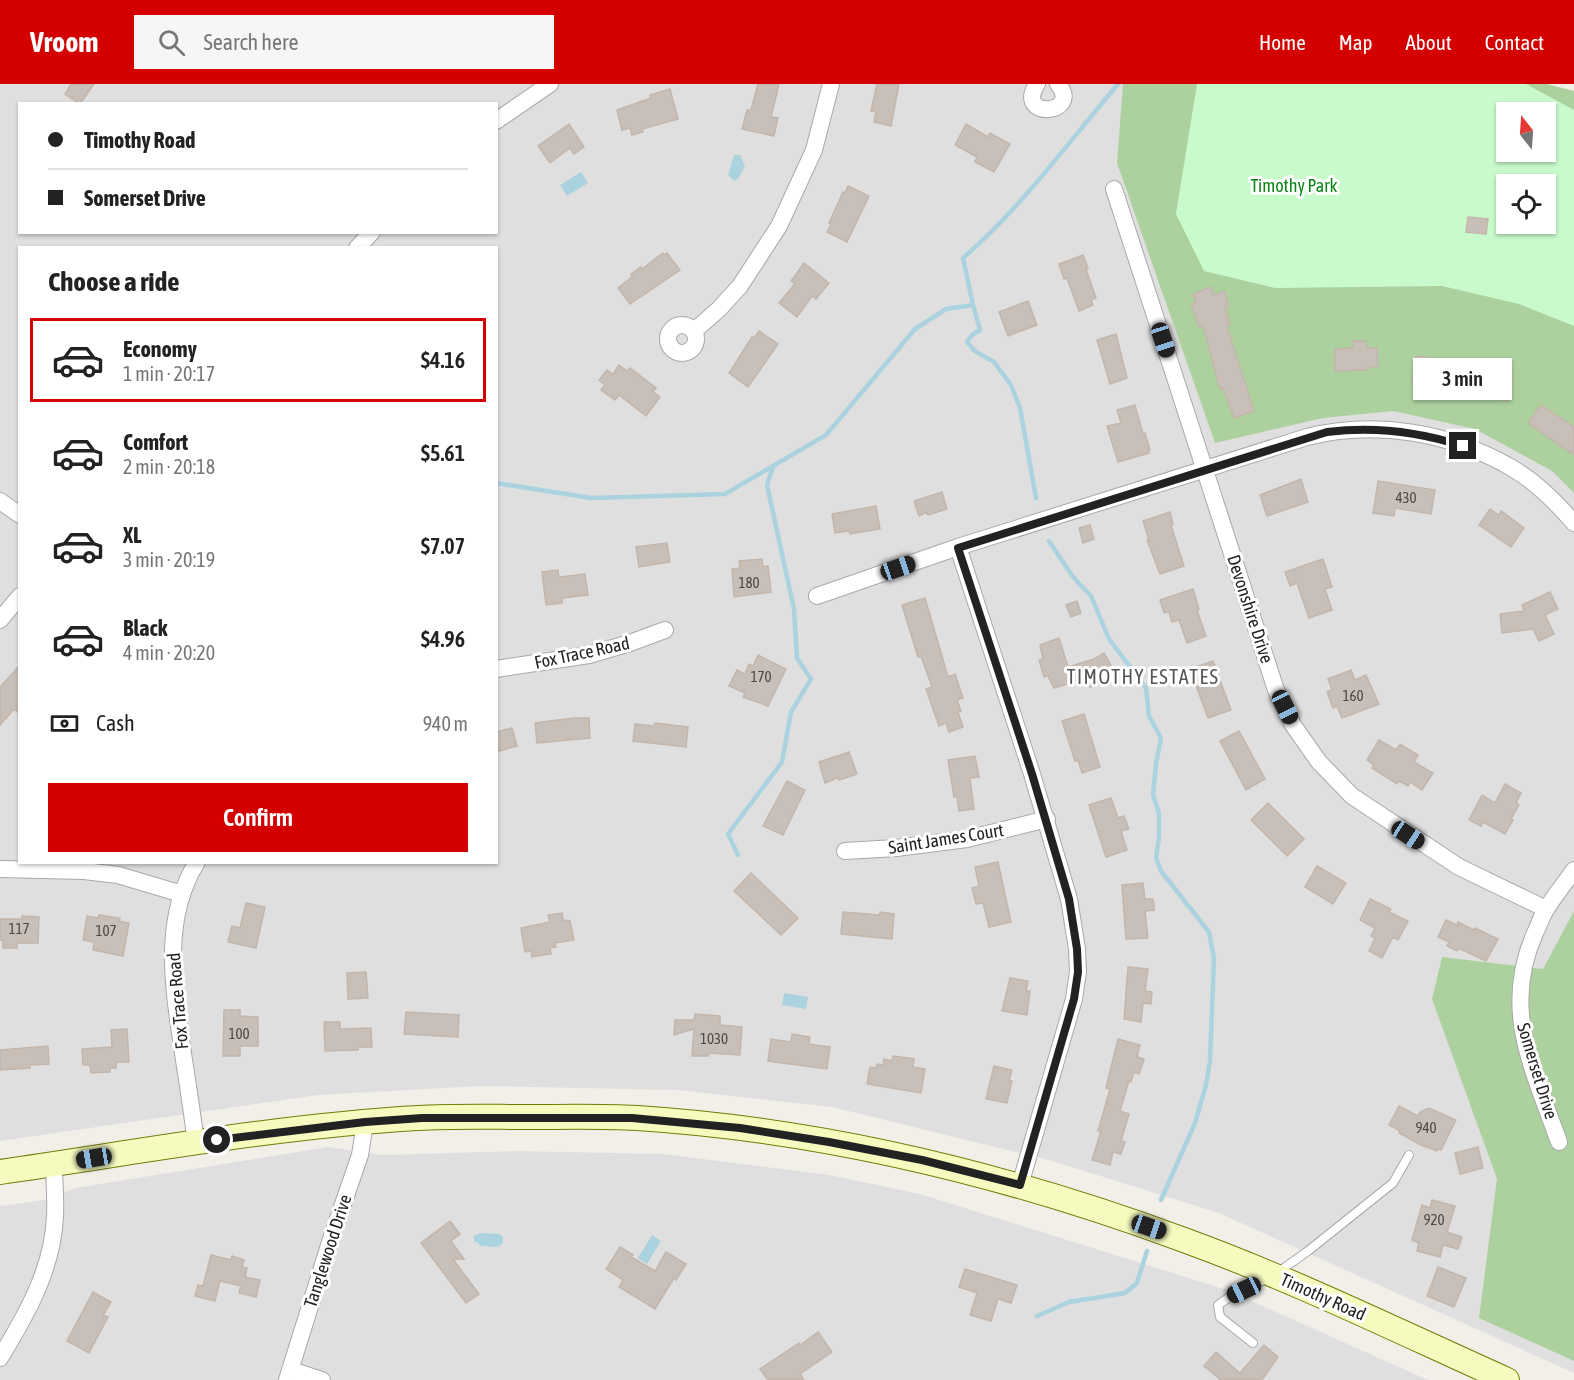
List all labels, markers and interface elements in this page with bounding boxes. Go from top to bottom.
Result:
search box [134,15,554,69]
text: Vroom [30,26,98,58]
icon: search [155,26,188,59]
text: Search here [203,29,298,55]
text: Home [1259,30,1306,54]
text: Map [1339,30,1373,54]
text: About [1406,30,1452,54]
text: Contact [1485,30,1544,54]
north arrow [1496,102,1556,162]
map controls [1496,102,1556,234]
text: Timothy Road [84,127,196,153]
button: locate [1496,174,1556,234]
park label: Timothy Park [1251,175,1338,196]
text: Somerset Drive [84,185,206,211]
text: Choose a ride [48,266,180,297]
car [1149,320,1177,360]
icon: car [51,333,105,387]
text: Economy [123,336,197,362]
text: $4.16 [421,347,465,373]
callout: 3 min [1414,359,1512,401]
text: 1 min · 20:17 [123,362,215,385]
text: 3 min [1442,367,1483,390]
icon: car [51,426,105,480]
text: Comfort [123,429,188,455]
route end [1449,432,1476,459]
text: $5.61 [421,440,465,466]
text: 2 min · 20:18 [123,455,215,478]
house number: 430 [1395,489,1417,506]
icon: car [51,519,105,573]
text: XL [123,522,141,548]
text: $7.07 [421,533,465,559]
text: 3 min · 20:19 [123,548,215,571]
street label: Devonshire Drive [1223,552,1278,666]
car [878,554,918,582]
house number: 180 [738,574,760,591]
icon: car [51,612,105,666]
text: Black [123,615,167,641]
text: $4.96 [421,626,465,652]
street label: Fox Trace Road [532,632,631,673]
text: 4 min · 20:20 [123,641,215,664]
district label: TIMOTHY ESTATES [1067,665,1219,688]
house number: 170 [750,668,772,685]
car [1269,687,1301,727]
house number: 160 [1342,687,1364,704]
icon: cash [48,707,81,740]
text: Cash [96,710,135,736]
text: 940 m [423,712,468,735]
button: Confirm [48,783,468,852]
car [1388,818,1428,852]
street label: Saint James Court [887,819,1005,858]
house number: 117 [8,920,30,937]
house number: 107 [95,922,117,939]
street label: Fox Trace Road [163,952,192,1050]
street label: Somerset Drive [1513,1020,1562,1122]
house number: 100 [228,1025,250,1042]
house number: 1030 [700,1030,728,1047]
house number: 940 [1415,1119,1437,1136]
route start [203,1126,230,1153]
car [75,1146,113,1170]
street label: Tanglewood Drive [299,1192,356,1310]
house number: 920 [1423,1211,1445,1228]
car [1129,1213,1169,1241]
street label: Timothy Road [1277,1268,1369,1325]
car [1224,1274,1264,1306]

